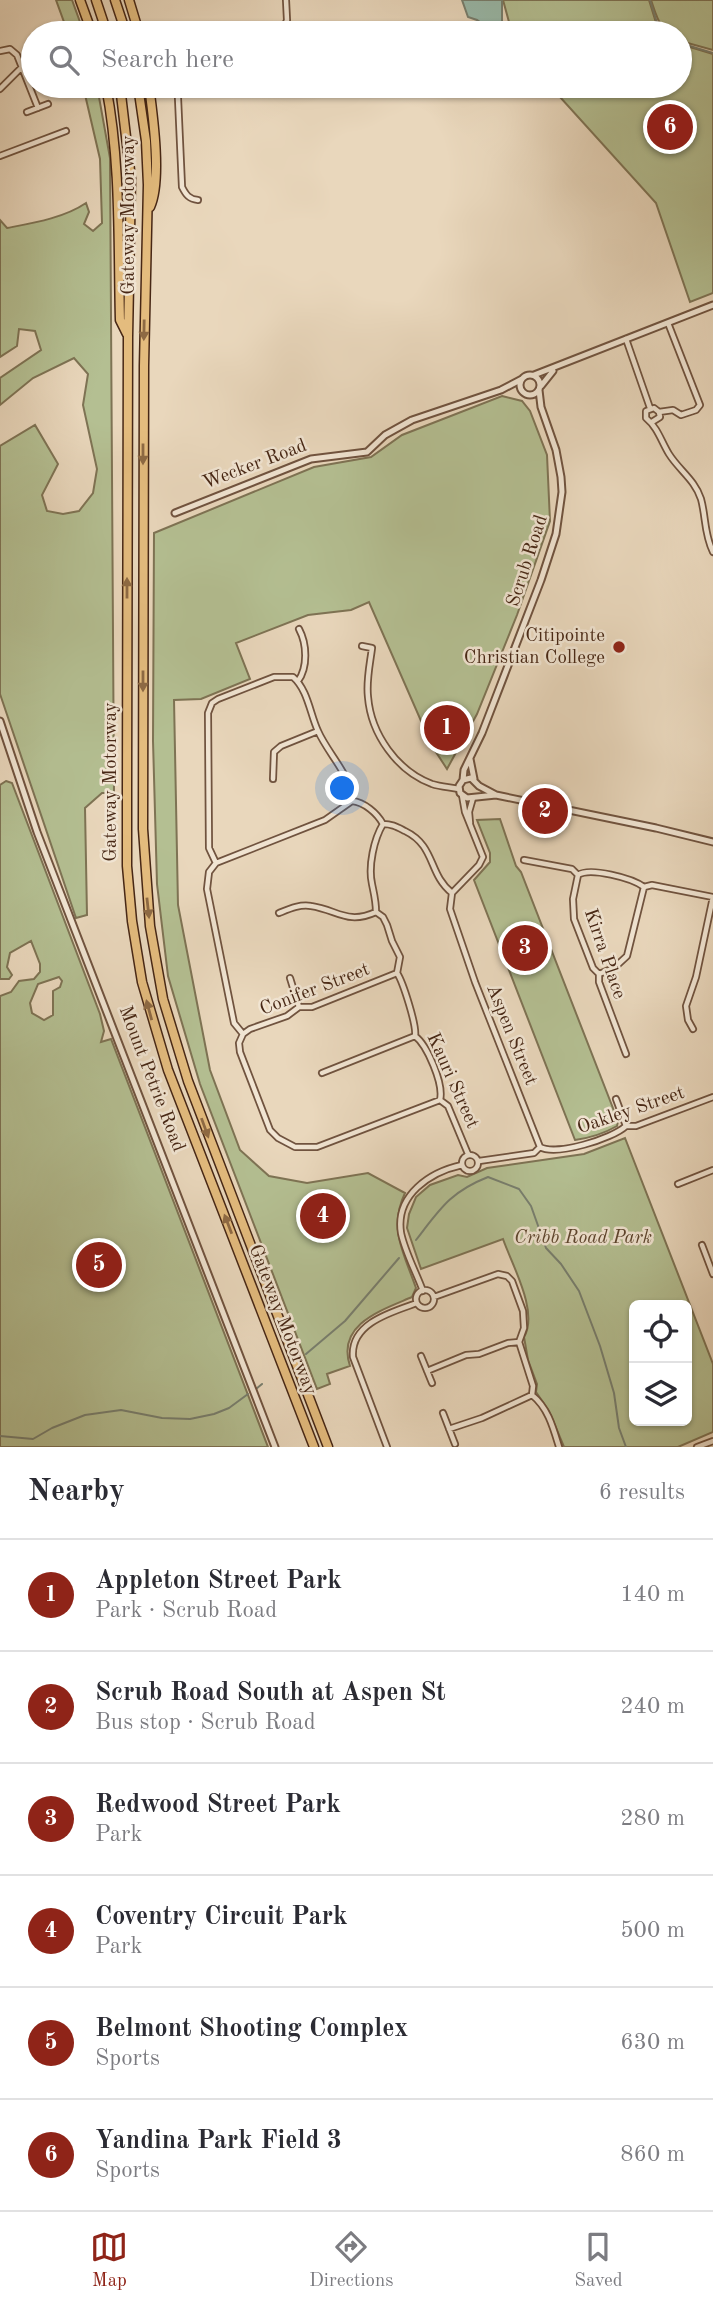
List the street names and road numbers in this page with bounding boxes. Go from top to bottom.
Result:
street label: Gateway Motorway [120,135,139,295]
street label: Wecker Road [200,436,310,494]
street label: Scrub Road [504,513,552,609]
street label: Gateway Motorway [102,702,121,862]
street label: Kirra Place [580,906,628,1002]
street label: Conifer Street [257,960,373,1020]
street label: Aspen Street [482,982,540,1088]
street label: Mount Petrie Road [114,1004,188,1155]
street label: Kauri Street [422,1030,482,1132]
street label: Oakley Street [575,1084,687,1138]
street label: Gateway Motorway [245,1242,319,1398]

